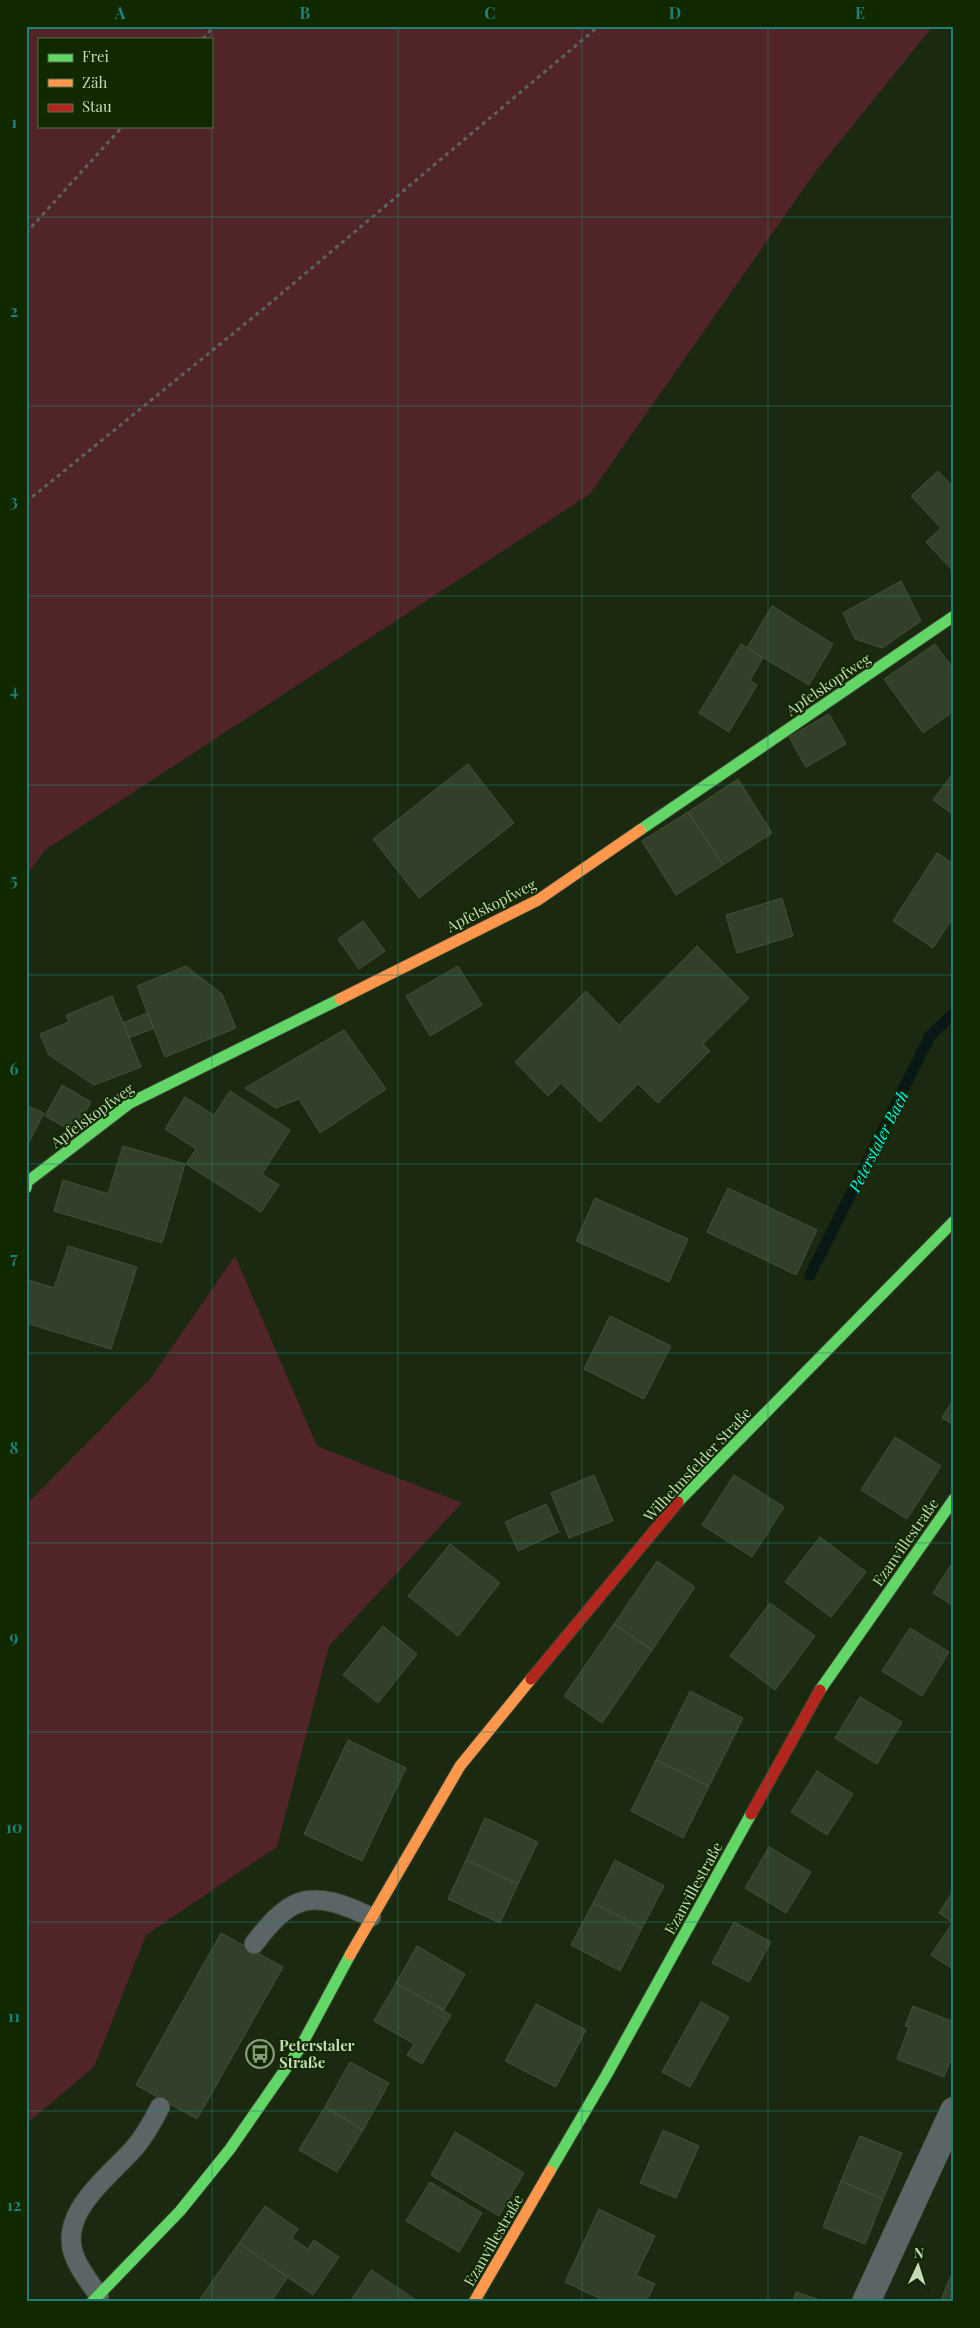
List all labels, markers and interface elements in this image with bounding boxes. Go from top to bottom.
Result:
text: A [114,2,126,23]
text: B [300,2,311,23]
text: C [484,2,496,23]
text: D [669,2,681,23]
text: E [855,2,865,23]
legend [38,38,212,128]
text: Frei [82,46,110,66]
text: Zäh [82,72,107,92]
text: Stau [82,96,112,116]
text: 1 [11,111,17,132]
text: 2 [10,300,18,321]
text: 3 [10,490,18,511]
street label: Apfelskopfweg [781,648,874,720]
text: 4 [10,679,18,700]
text: 5 [10,869,18,890]
street label: Apfelskopfweg [442,874,539,937]
text: 6 [10,1058,19,1079]
street label: Apfelskopfweg [46,1078,138,1153]
water label: Peterstaler Bach [843,1087,913,1196]
text: 7 [10,1247,18,1268]
street label: Wilhelmsfelder Straße [638,1403,755,1526]
text: 8 [10,1437,19,1458]
street label: Ezanvillestraße [867,1494,943,1590]
text: 9 [10,1626,19,1647]
text: 10 [6,1816,22,1837]
street label: Ezanvillestraße [659,1838,727,1938]
text: 11 [8,2005,20,2026]
place label: Peterstaler Straße [279,2035,355,2072]
bus stop icon: Peterstaler Straße [245,2039,275,2069]
street label: Ezanvillestraße [459,2190,527,2290]
text: 12 [7,2194,21,2215]
north arrow [892,2240,942,2290]
text: N [913,2243,925,2262]

